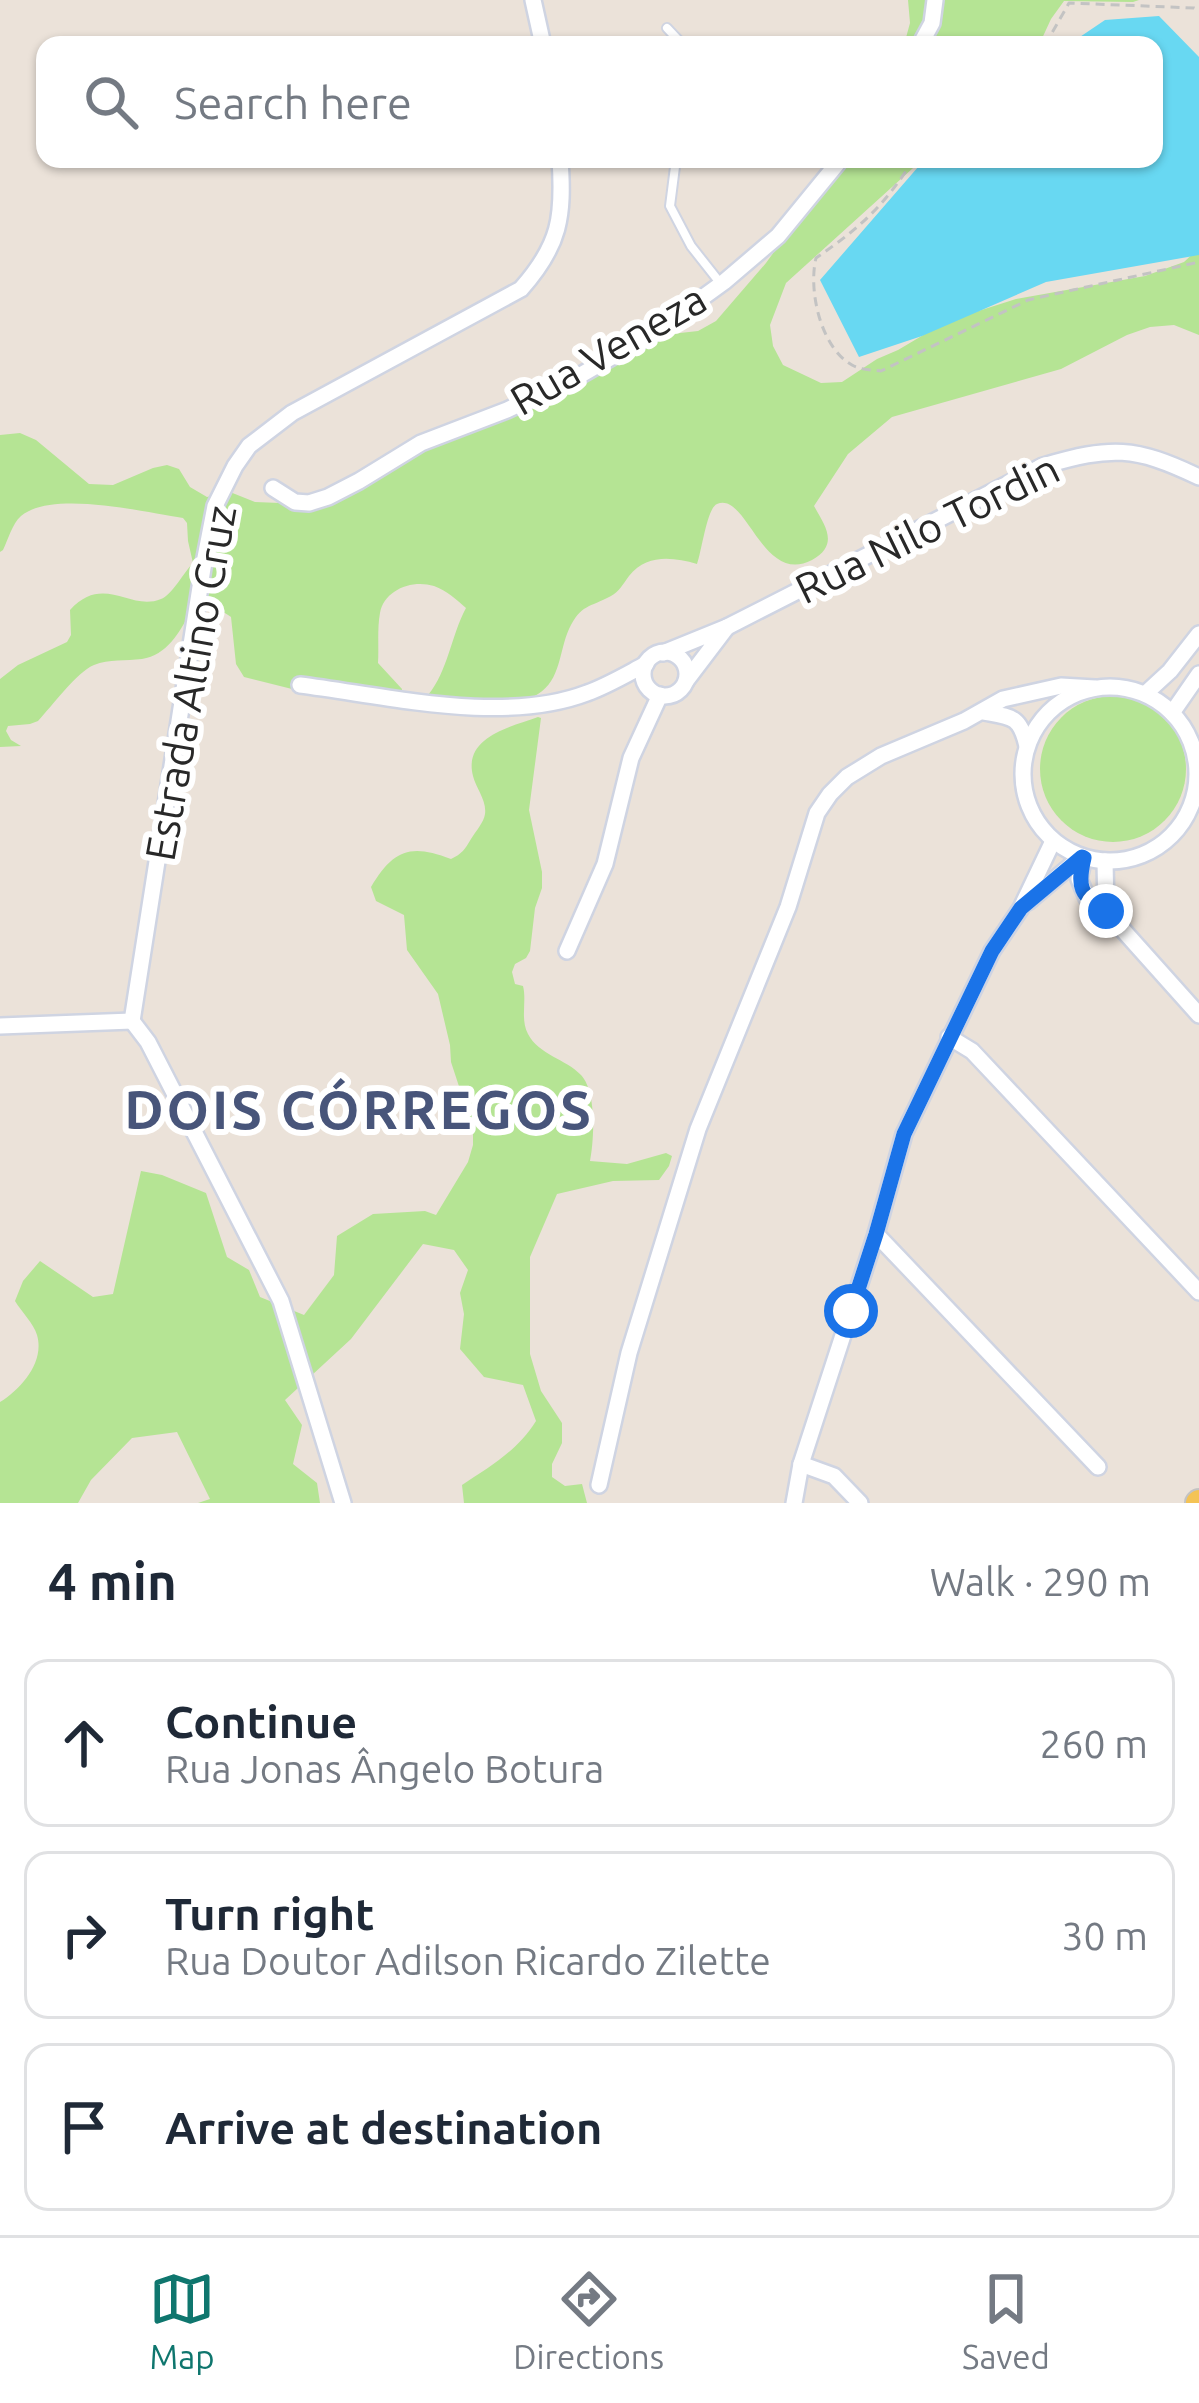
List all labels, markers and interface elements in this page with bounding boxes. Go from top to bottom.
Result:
search box [36,36,1163,168]
icon: search [78,69,144,135]
text: Search here [174,77,412,128]
street label: Rua Veneza [502,274,714,424]
street label: Rua Nilo Tordin [788,444,1066,612]
street label: Estrada Altino Cruz [136,502,244,864]
route end [1079,884,1133,938]
district label: DOIS CÓRREGOS [124,1077,594,1139]
route start [824,1284,878,1338]
text: 4 min [48,1552,177,1610]
text: Walk · 290 m [930,1560,1151,1603]
text: Continue [165,1696,357,1747]
icon: ahead [51,1710,117,1776]
text: 260 m [1039,1722,1148,1765]
text: Rua Jonas Ângelo Botura [165,1747,604,1790]
text: Turn right [165,1888,374,1939]
icon: right [51,1902,117,1968]
text: 30 m [1061,1914,1148,1957]
text: Rua Doutor Adilson Ricardo Zilette [165,1939,771,1982]
icon: arrive [51,2094,117,2160]
text: Arrive at destination [165,2102,602,2153]
tab: Map [149,2266,215,2375]
tab: Directions [513,2266,664,2375]
tab: Saved [962,2266,1050,2375]

